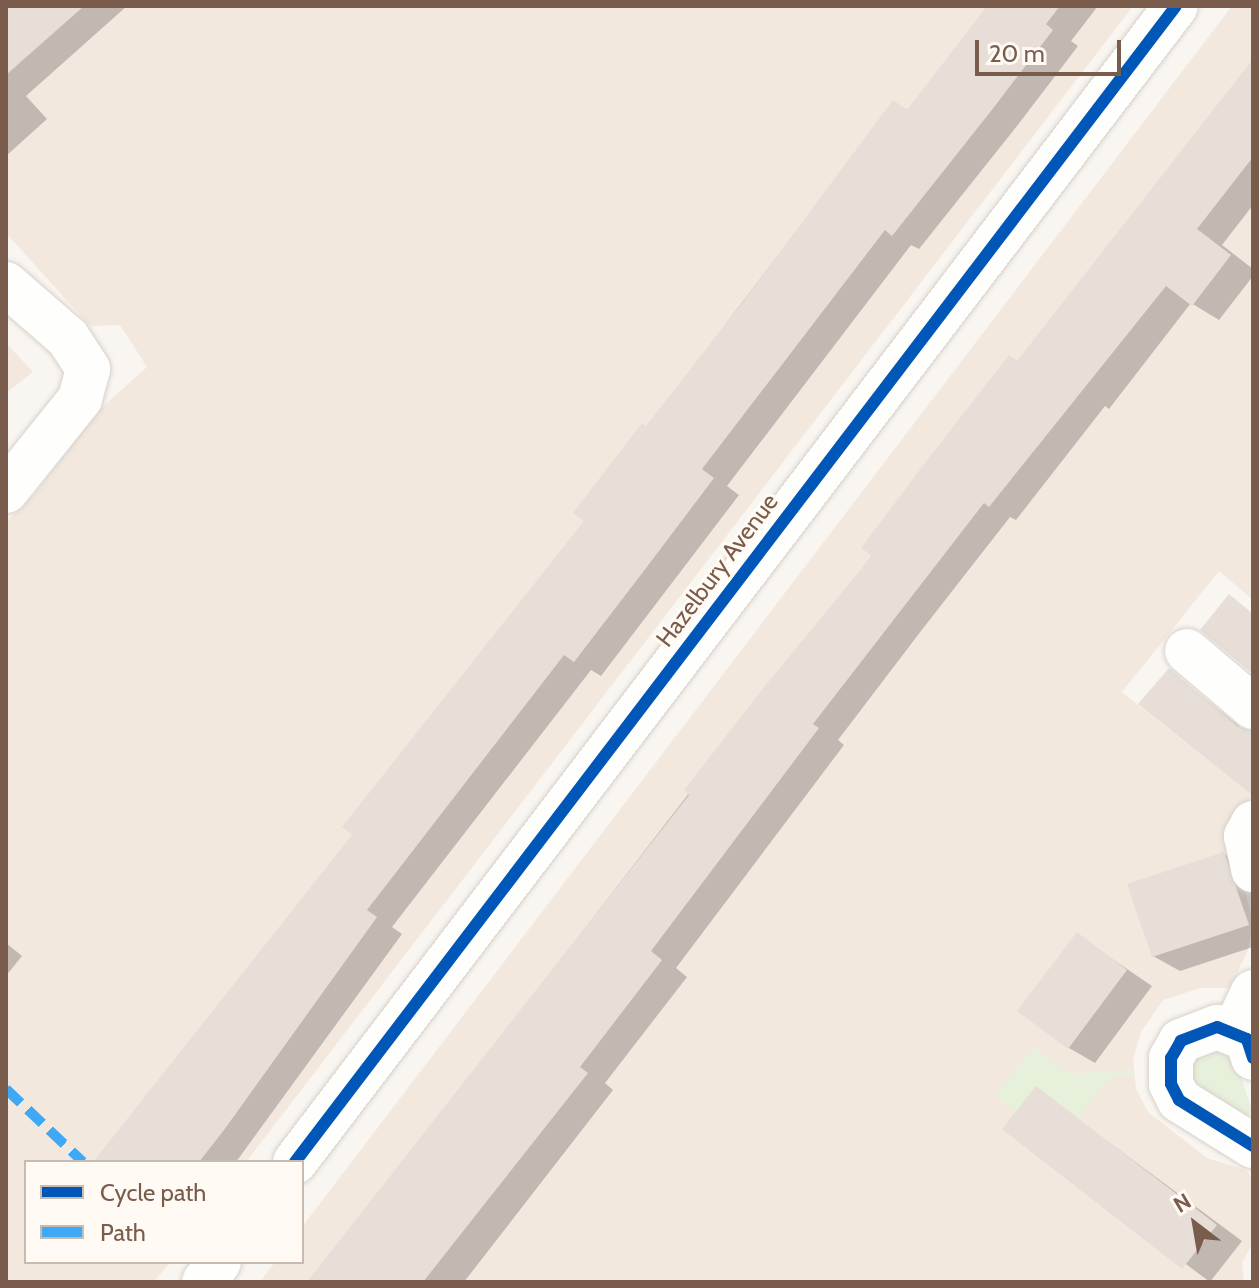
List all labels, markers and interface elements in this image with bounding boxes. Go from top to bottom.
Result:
scale bar [979,24,1125,74]
text: 20 m [989,39,1045,68]
street label: Hazelbury Avenue [650,488,784,652]
legend [24,1160,304,1264]
text: Cycle path [100,1178,206,1207]
north arrow [1155,1184,1235,1264]
text: N [1169,1187,1196,1219]
text: Path [100,1218,146,1247]

